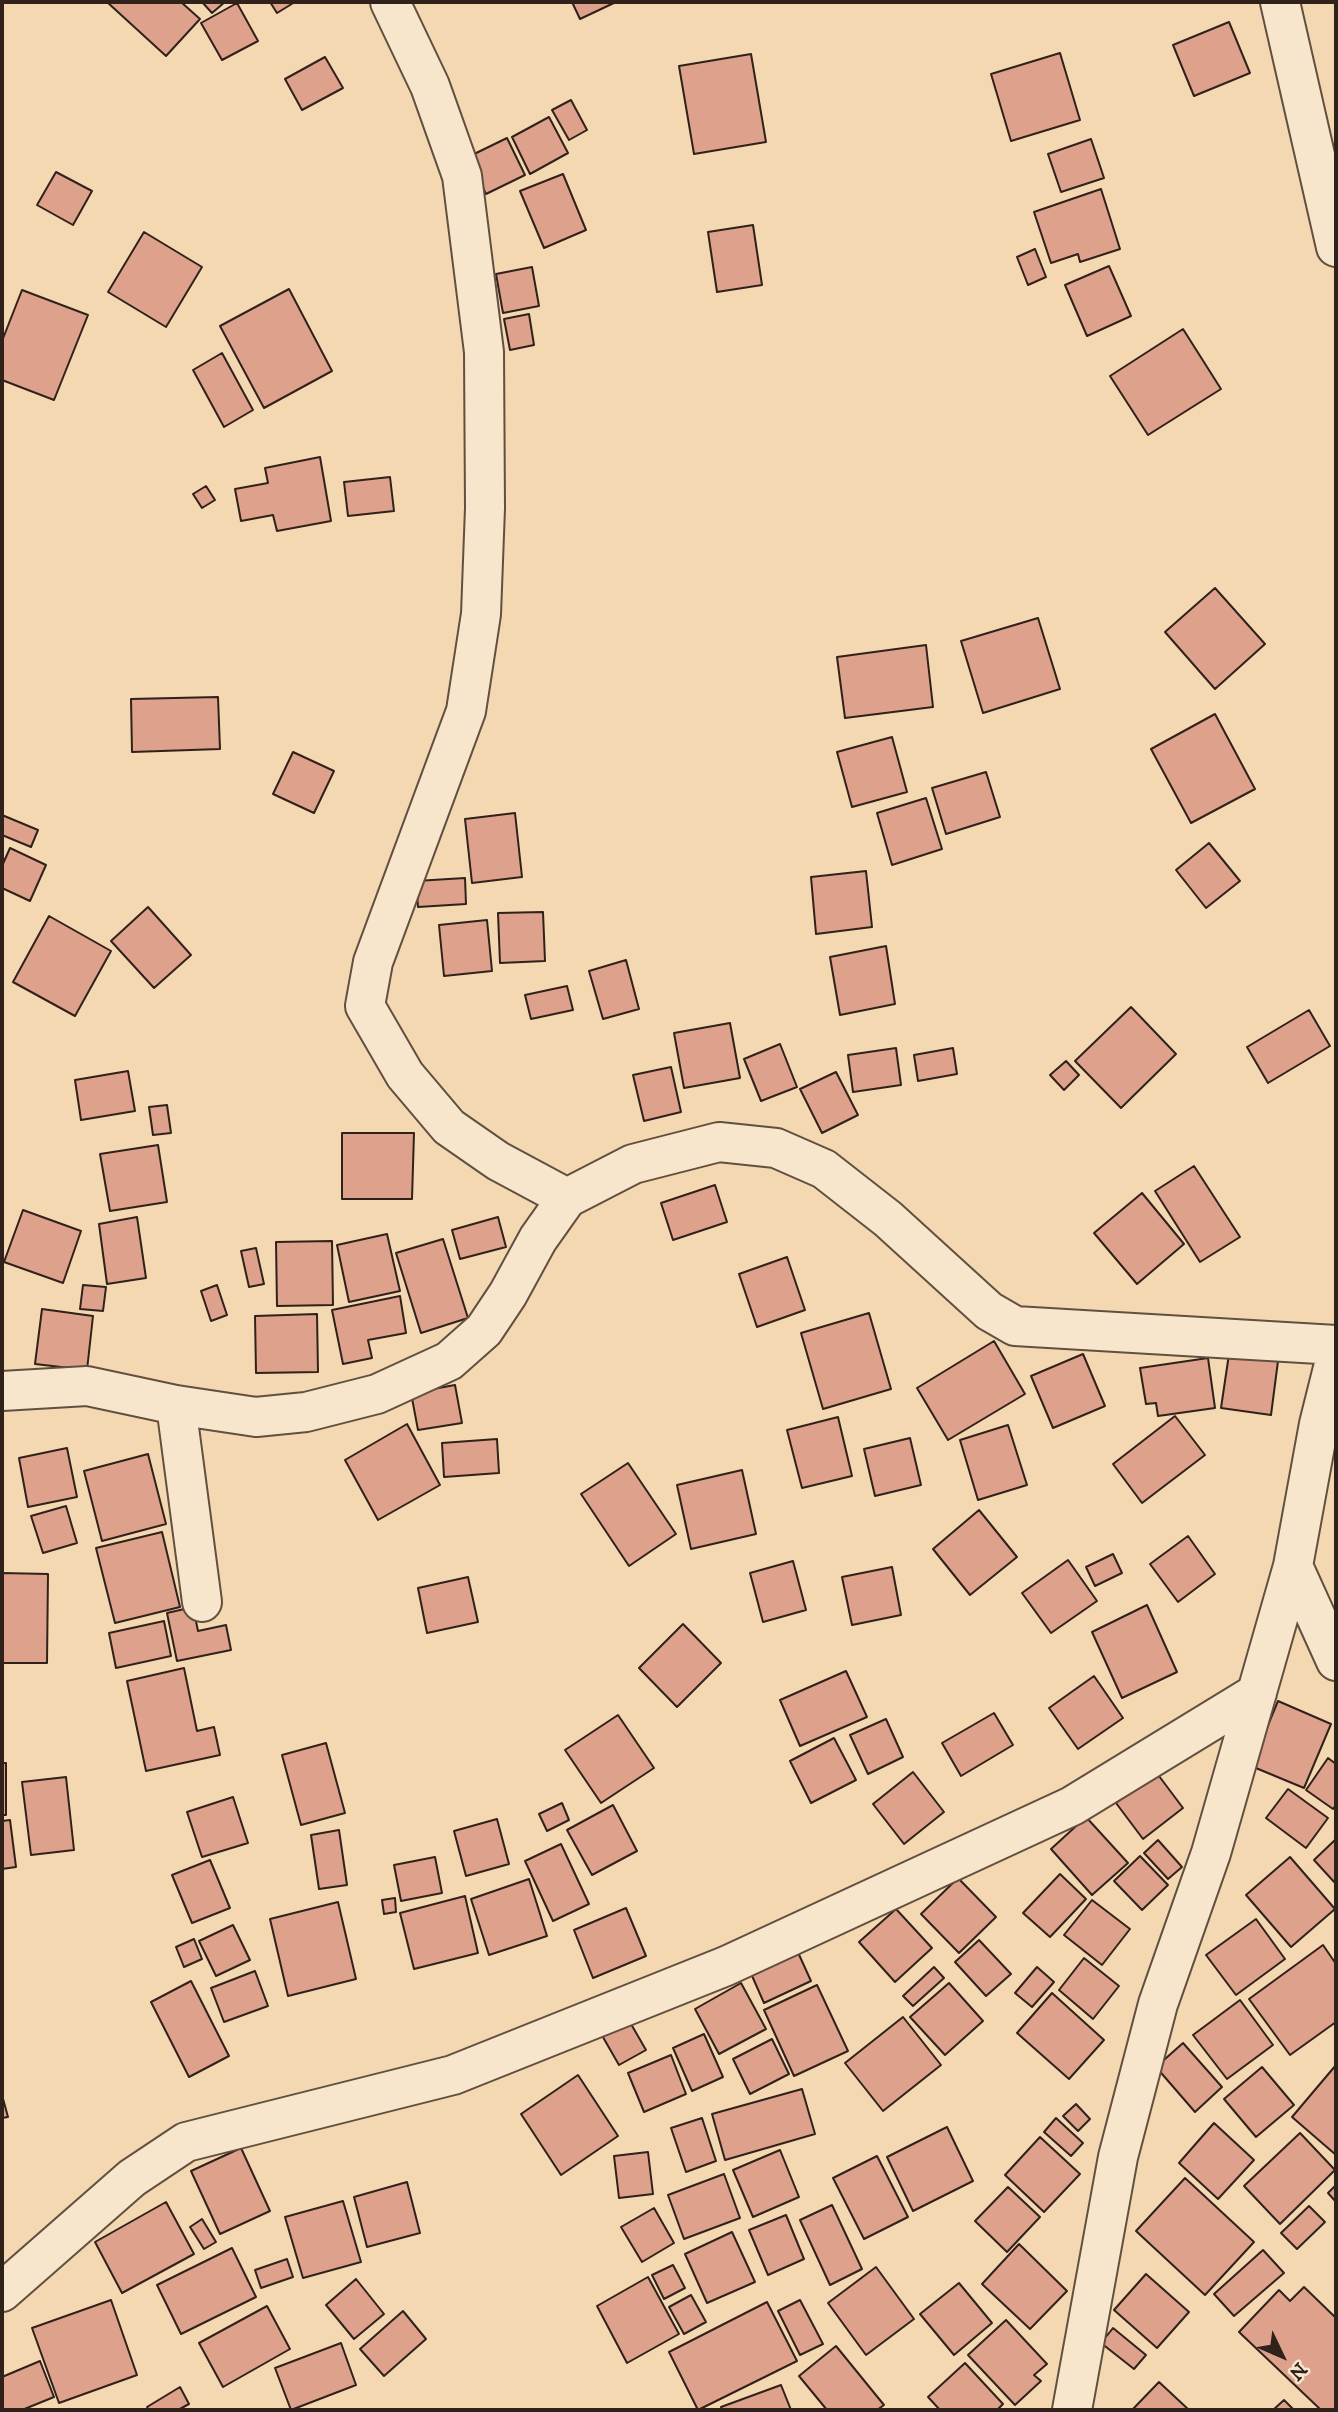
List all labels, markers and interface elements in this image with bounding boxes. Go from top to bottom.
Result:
north arrow [1247,2321,1317,2391]
text: N [1284,2357,1311,2385]

